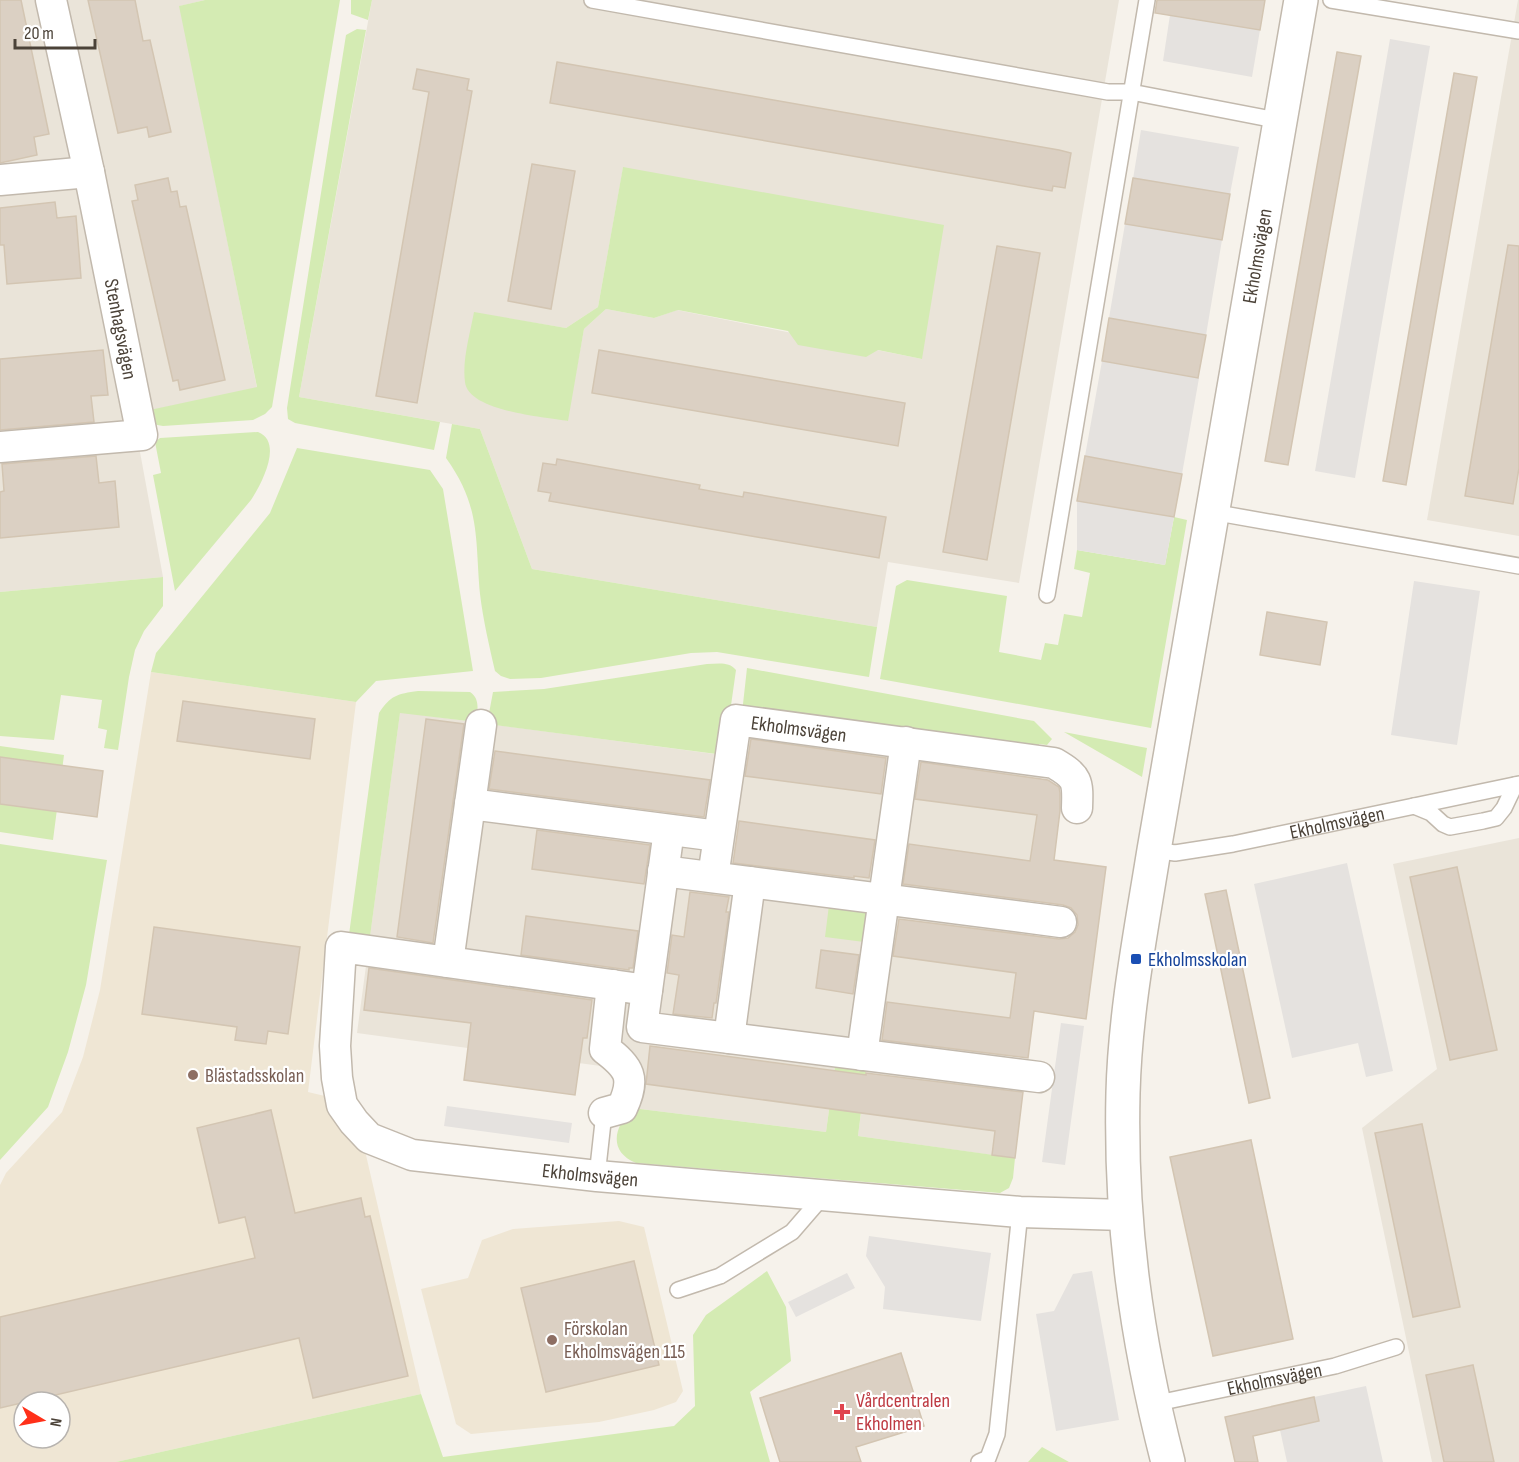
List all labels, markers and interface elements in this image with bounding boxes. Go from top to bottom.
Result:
scale bar [15,12,94,50]
text: 20 m [24,23,54,44]
street label: Ekholmsvägen [1238,207,1278,306]
street label: Stenhagsvägen [98,277,142,382]
street label: Ekholmsvägen [749,711,848,748]
street label: Ekholmsvägen [1288,802,1387,845]
place label: Ekholmsskolan [1148,948,1247,972]
marker: Ekholmsskolan [1129,952,1143,966]
place label: Blästadsskolan [205,1064,304,1088]
marker: Blästadsskolan [186,1068,200,1082]
street label: Ekholmsvägen [541,1159,639,1192]
place label: Förskolan Ekholmsvägen 115 [564,1317,685,1364]
marker: Förskolan Ekholmsvägen 115 [545,1333,559,1347]
street label: Ekholmsvägen [1225,1358,1324,1401]
place label: Vårdcentralen Ekholmen [856,1389,950,1436]
north arrow [12,1390,72,1450]
marker: Vårdcentralen Ekholmen [833,1403,851,1421]
text: N [45,1416,65,1428]

